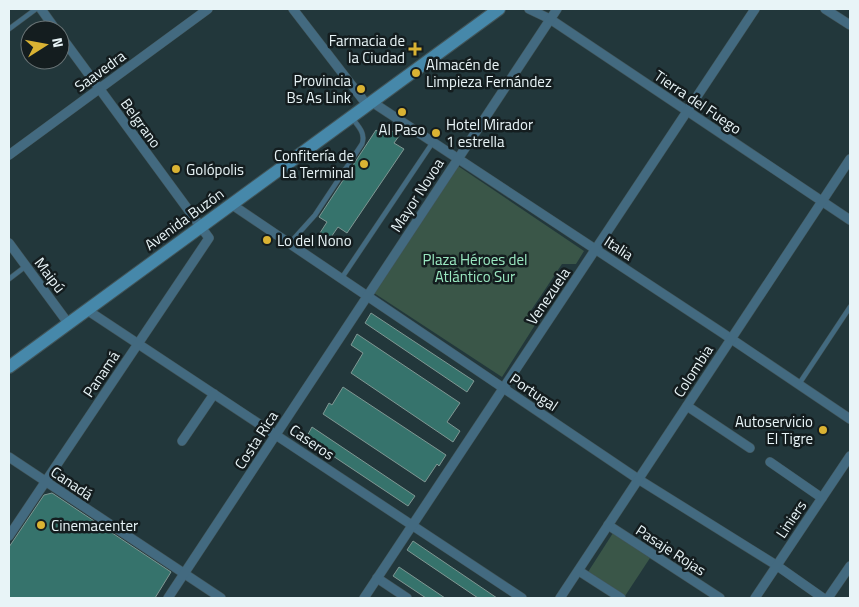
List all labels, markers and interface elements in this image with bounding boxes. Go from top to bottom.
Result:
north arrow [20,20,70,70]
place label: Farmacia de la Ciudad [329,29,405,69]
text: N [47,36,69,49]
marker: Farmacia de la Ciudad [409,43,421,55]
street label: Saavedra [70,44,131,97]
place label: Almacén de Limpieza Fernández [426,53,552,93]
street label: Tierra del Fuego [650,64,746,140]
marker: Almacén de Limpieza Fernández [410,67,422,79]
place label: Provincia Bs As Link [287,69,351,109]
marker: Provincia Bs As Link [355,83,367,95]
street label: Belgrano [115,93,167,153]
marker: Al Paso [396,106,408,118]
place label: Hotel Mirador 1 estrella [446,113,533,153]
place label: Al Paso [379,118,426,141]
marker: Hotel Mirador 1 estrella [430,127,442,139]
place label: Confitería de La Terminal [274,144,354,184]
street label: Mayor Novoa [384,153,450,236]
place label: Golópolis [186,158,244,181]
marker: Confitería de La Terminal [358,158,370,170]
marker: Golópolis [170,163,182,175]
street label: Avenida Buzón [139,182,229,256]
place label: Lo del Nono [277,229,352,252]
street label: Italia [600,230,639,266]
marker: Lo del Nono [261,234,273,246]
park label: Plaza Héroes del Atlántico Sur [423,248,527,288]
street label: Maipú [29,252,71,298]
street label: Venezuela [520,262,576,329]
street label: Colombia [667,340,719,402]
street label: Panamá [77,346,125,402]
street label: Portugal [505,367,563,417]
street label: Costa Rica [228,406,284,474]
place label: Autoservicio El Tigre [735,410,813,450]
street label: Caseros [285,418,339,466]
marker: Autoservicio El Tigre [817,424,829,436]
street label: Canadá [46,460,98,506]
street label: Liniers [770,495,812,543]
place label: Cinemacenter [51,514,138,537]
marker: Cinemacenter [35,519,47,531]
street label: Pasaje Rojas [631,519,711,581]

